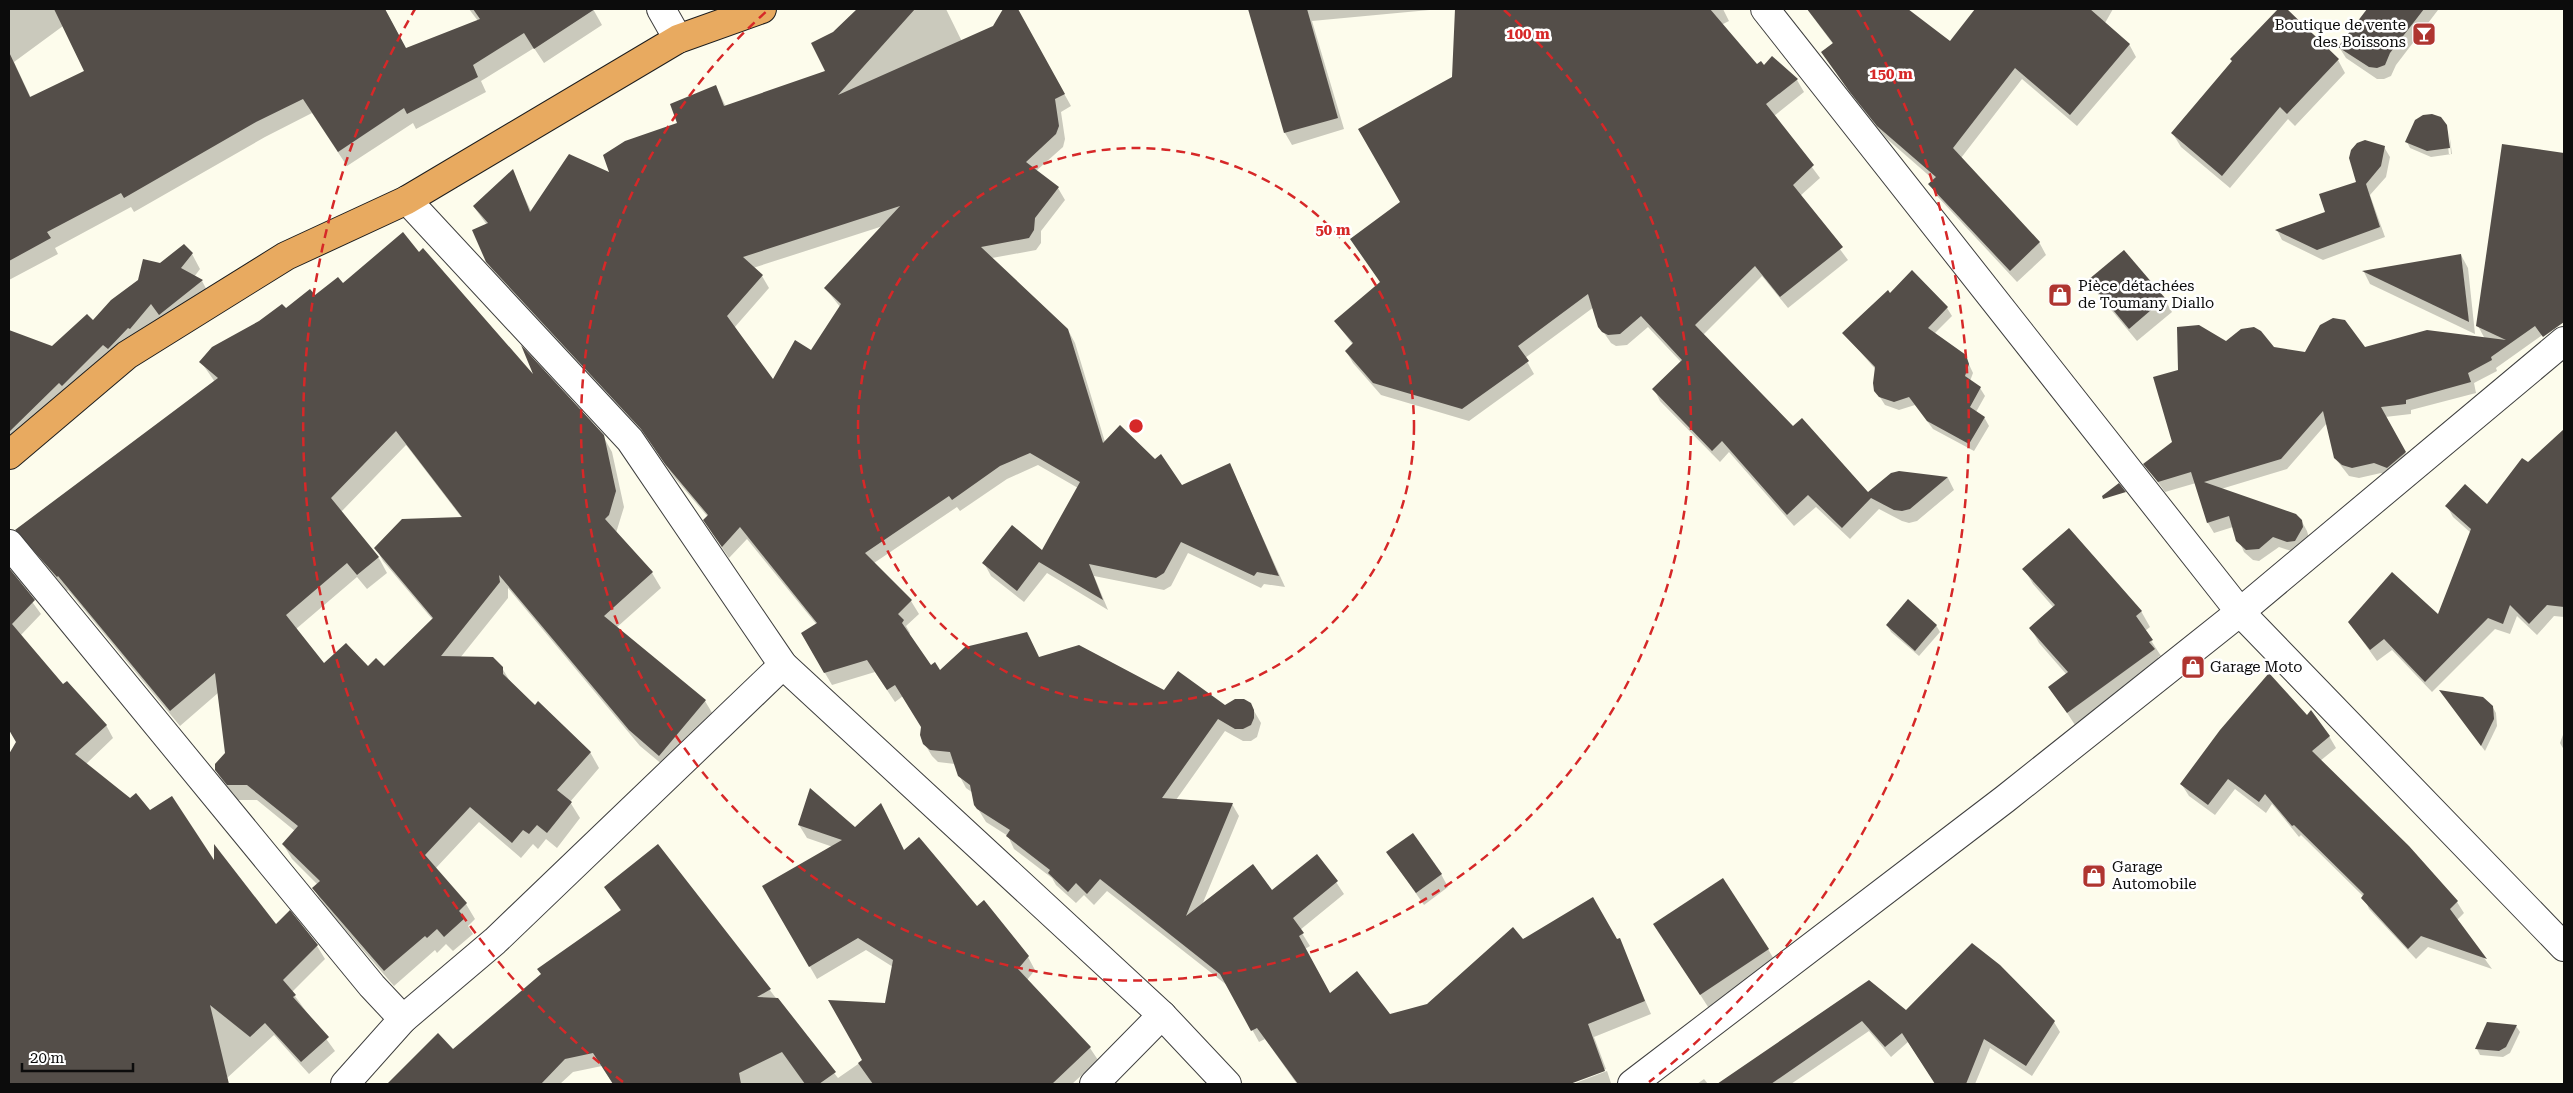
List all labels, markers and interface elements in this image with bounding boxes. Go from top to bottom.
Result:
place label: Boutique de vente des Boissons [2274,16,2406,51]
bar icon: Boutique de vente des Boissons [2411,21,2437,47]
text: 100 m [1506,25,1550,43]
text: 150 m [1869,65,1913,83]
text: 50 m [1315,221,1351,239]
place label: Pièce détachées de Toumany Diallo [2078,277,2214,312]
shop icon: Pièce détachées de Toumany Diallo [2047,282,2073,308]
centre of rings [1127,417,1145,435]
shop icon: Garage Moto [2180,654,2206,680]
place label: Garage Moto [2210,658,2302,676]
place label: Garage Automobile [2112,858,2197,893]
shop icon: Garage Automobile [2081,863,2107,889]
scale bar [22,1040,134,1072]
text: 20 m [30,1049,65,1067]

